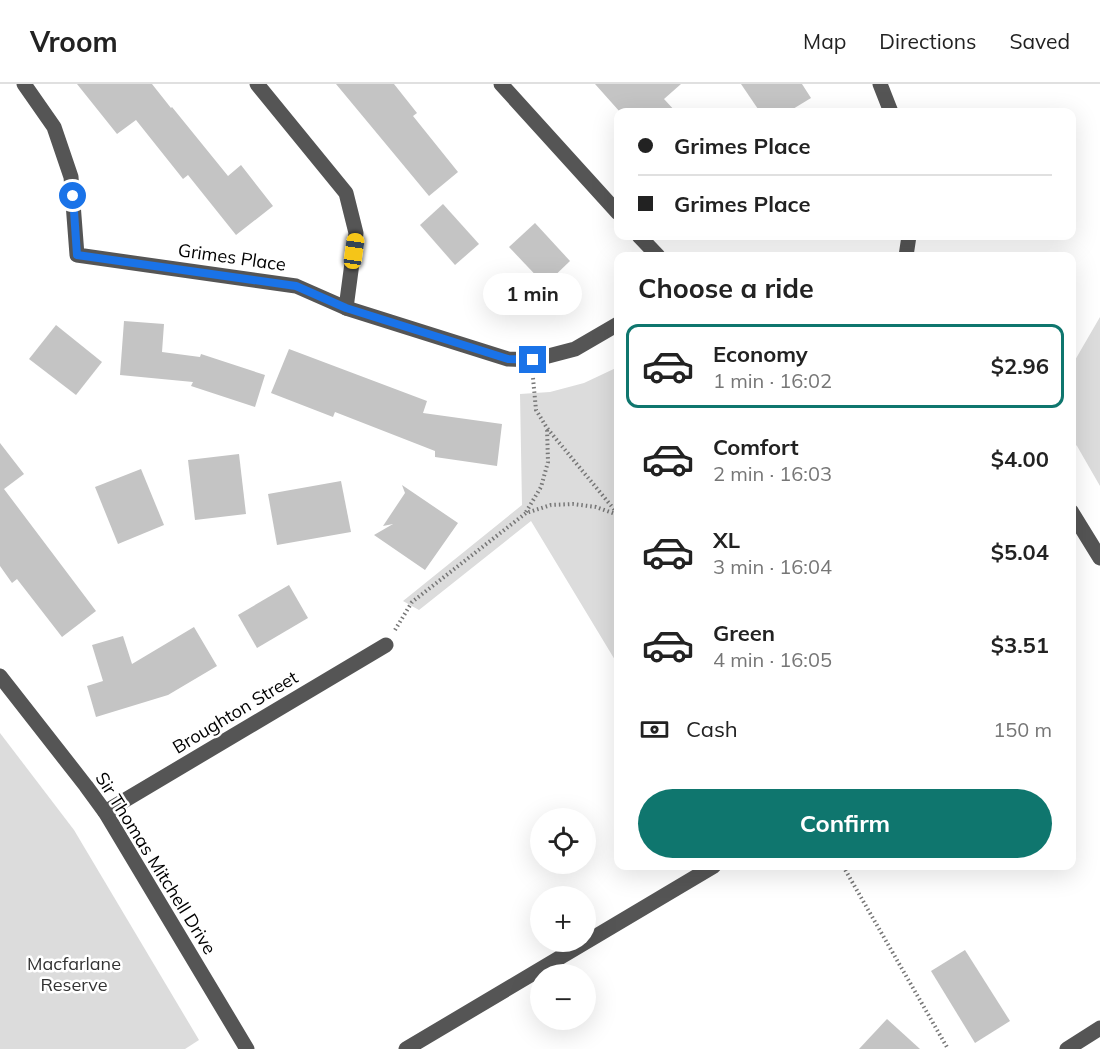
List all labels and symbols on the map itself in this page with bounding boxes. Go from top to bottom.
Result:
route start [59,182,86,209]
car [343,232,365,270]
street label: Grimes Place [177,238,287,276]
callout: 1 min [484,273,582,315]
route end [519,346,546,373]
street label: Broughton Street [168,666,302,758]
street label: Sir Thomas Mitchell Drive [90,768,222,958]
park label: Macfarlane Reserve [27,952,121,996]

